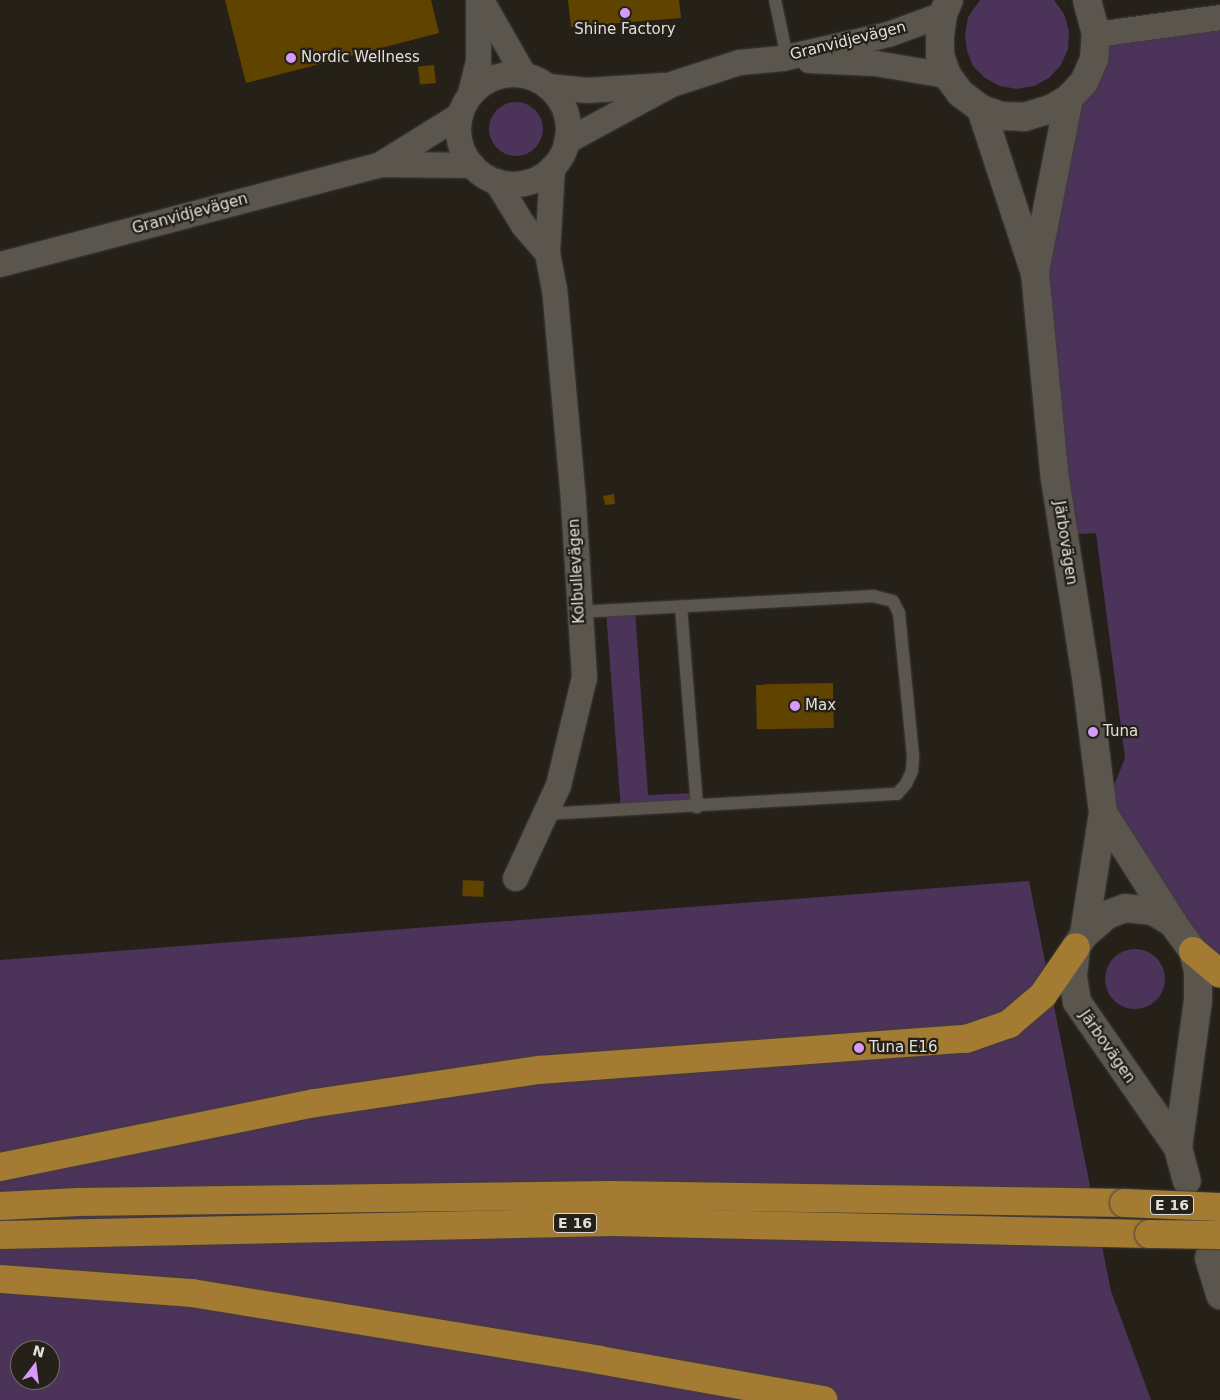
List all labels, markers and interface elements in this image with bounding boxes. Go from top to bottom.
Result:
marker: Shine Factory [619,7,631,19]
street label: Granvidjevägen [788,18,908,64]
place label: Shine Factory [574,21,676,39]
place label: Nordic Wellness [301,49,420,67]
marker: Nordic Wellness [285,52,297,64]
street label: Granvidjevägen [130,190,250,238]
street label: Järbovägen [1049,500,1081,586]
street label: Kolbullevägen [565,518,589,624]
place label: Max [805,697,836,715]
marker: Max [789,700,801,712]
place label: Tuna [1103,723,1138,741]
marker: Tuna [1087,726,1099,738]
street label: Järbovägen [1075,1007,1139,1087]
place label: Tuna E16 [869,1039,937,1057]
marker: Tuna E16 [853,1042,865,1054]
road number: E 16 [1150,1194,1194,1216]
road number: E 16 [552,1212,598,1234]
north arrow [10,1340,60,1390]
text: N [31,1342,46,1361]

